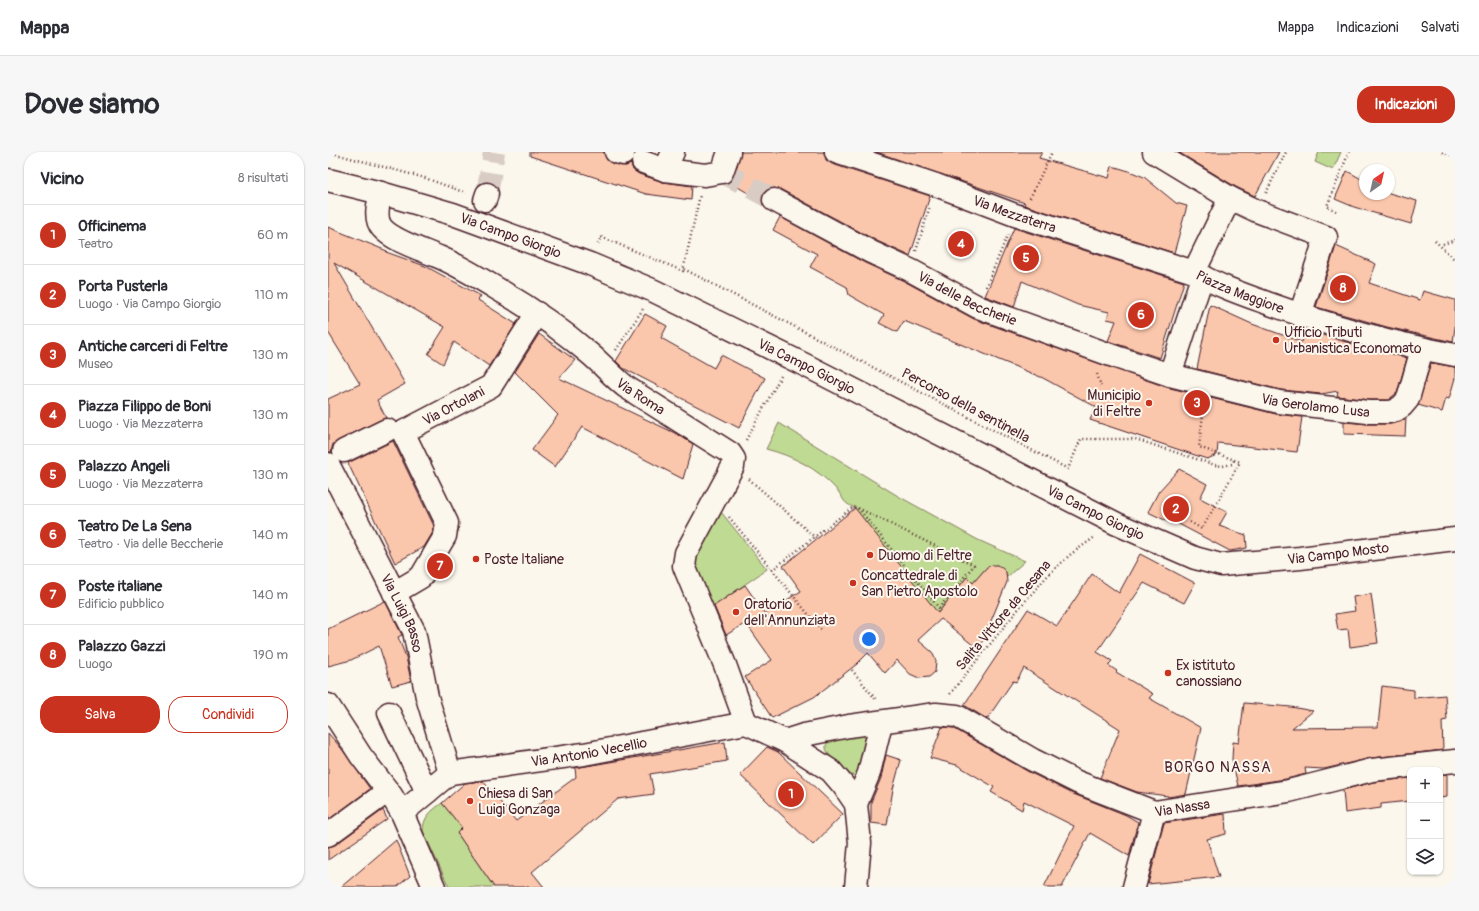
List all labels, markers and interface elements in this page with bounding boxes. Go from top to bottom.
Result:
text: Mappa [20,16,69,40]
text: Mappa [1278,19,1314,36]
text: Indicazioni [1336,19,1398,36]
text: Salvati [1420,19,1459,36]
button: Indicazioni [1357,86,1455,123]
text: Dove siamo [24,87,160,122]
north arrow [1359,164,1395,200]
text: Vicino [40,168,84,189]
text: 8 risultati [238,170,288,186]
street label: Via Mezzaterra [970,192,1058,237]
street label: Via Campo Giorgio [458,209,564,262]
text: Officinema [78,217,146,236]
text: 1 [50,227,56,243]
text: 60 m [257,227,288,243]
pin: 4 [948,229,974,259]
text: Teatro [78,236,113,252]
pin: 5 [1013,243,1039,273]
street label: Piazza Maggiore [1193,267,1286,317]
street label: Via delle Beccherie [914,268,1019,329]
pin: 8 [1330,273,1356,303]
text: Porta Pusterla [78,277,168,296]
text: 2 [49,287,57,303]
text: 110 m [255,287,288,303]
text: Luogo · Via Campo Giorgio [78,296,221,312]
pin: 6 [1128,300,1154,330]
place label: Ufficio Tributi Urbanistica Economato [1284,324,1422,357]
street label: Via Campo Giorgio [755,335,858,398]
marker: Ufficio Tributi Urbanistica Economato [1271,335,1281,345]
text: Antiche carceri di Feltre [78,337,228,356]
text: 3 [49,347,57,363]
text: 130 m [252,347,288,363]
text: Museo [78,356,113,372]
street label: Percorso della sentinella [899,364,1033,446]
street label: Via Roma [612,375,668,419]
street label: Via Ortolani [420,383,488,429]
place label: Municipio di Feltre [1087,387,1141,420]
pin: 3 [1184,388,1210,418]
street label: Via Gerolamo Lusa [1259,390,1371,421]
text: Piazza Filippo de Boni [78,397,211,416]
marker: Municipio di Feltre [1144,398,1154,408]
text: 4 [49,407,57,423]
text: 130 m [252,407,288,423]
text: Luogo · Via Mezzaterra [78,416,203,432]
text: Palazzo Angeli [78,457,170,476]
text: 5 [49,467,57,483]
text: 130 m [252,467,288,483]
text: Luogo · Via Mezzaterra [78,476,203,492]
street label: Via Campo Giorgio [1044,482,1147,544]
pin: 2 [1163,494,1189,524]
text: Teatro De La Sena [78,517,192,536]
text: 6 [49,527,57,543]
text: 140 m [252,527,288,543]
text: Teatro · Via delle Beccherie [78,536,223,552]
street label: Via Campo Mosto [1287,539,1391,568]
place label: Duomo di Feltre [878,547,972,564]
marker: Duomo di Feltre [865,550,875,560]
pin: 7 [427,551,453,581]
place label: Poste Italiane [484,551,564,568]
marker: Poste Italiane [471,554,481,564]
street label: Salita Vittore da Cesana [952,557,1054,674]
place label: Concattedrale di San Pietro Apostolo [861,567,978,600]
street label: Via Luigi Basso [377,571,426,654]
text: Poste italiane [78,577,162,596]
marker: Concattedrale di San Pietro Apostolo [848,578,858,588]
text: 7 [50,587,56,603]
text: 140 m [252,587,288,603]
text: Edificio pubblico [78,596,164,612]
place label: Oratorio dell'Annunziata [744,596,835,629]
marker: Oratorio dell'Annunziata [731,607,741,617]
your location [859,629,879,649]
text: Palazzo Gazzi [78,637,165,656]
text: 8 [50,647,56,663]
text: 190 m [253,647,288,663]
text: Luogo [78,656,112,672]
place label: Ex istituto canossiano [1176,657,1242,690]
marker: Ex istituto canossiano [1163,668,1173,678]
button: Salva [40,696,160,733]
button: Condividi [168,696,288,733]
street label: Via Antonio Vecellio [530,734,649,770]
district label: BORGO NASSA [1164,758,1272,777]
map controls [1407,767,1443,875]
button: + [1407,767,1443,803]
pin: 1 [778,779,804,809]
place label: Chiesa di San Luigi Gonzaga [478,785,560,818]
street label: Via Nassa [1154,795,1211,821]
marker: Chiesa di San Luigi Gonzaga [465,796,475,806]
button: − [1407,803,1443,839]
button: layers [1407,839,1443,875]

